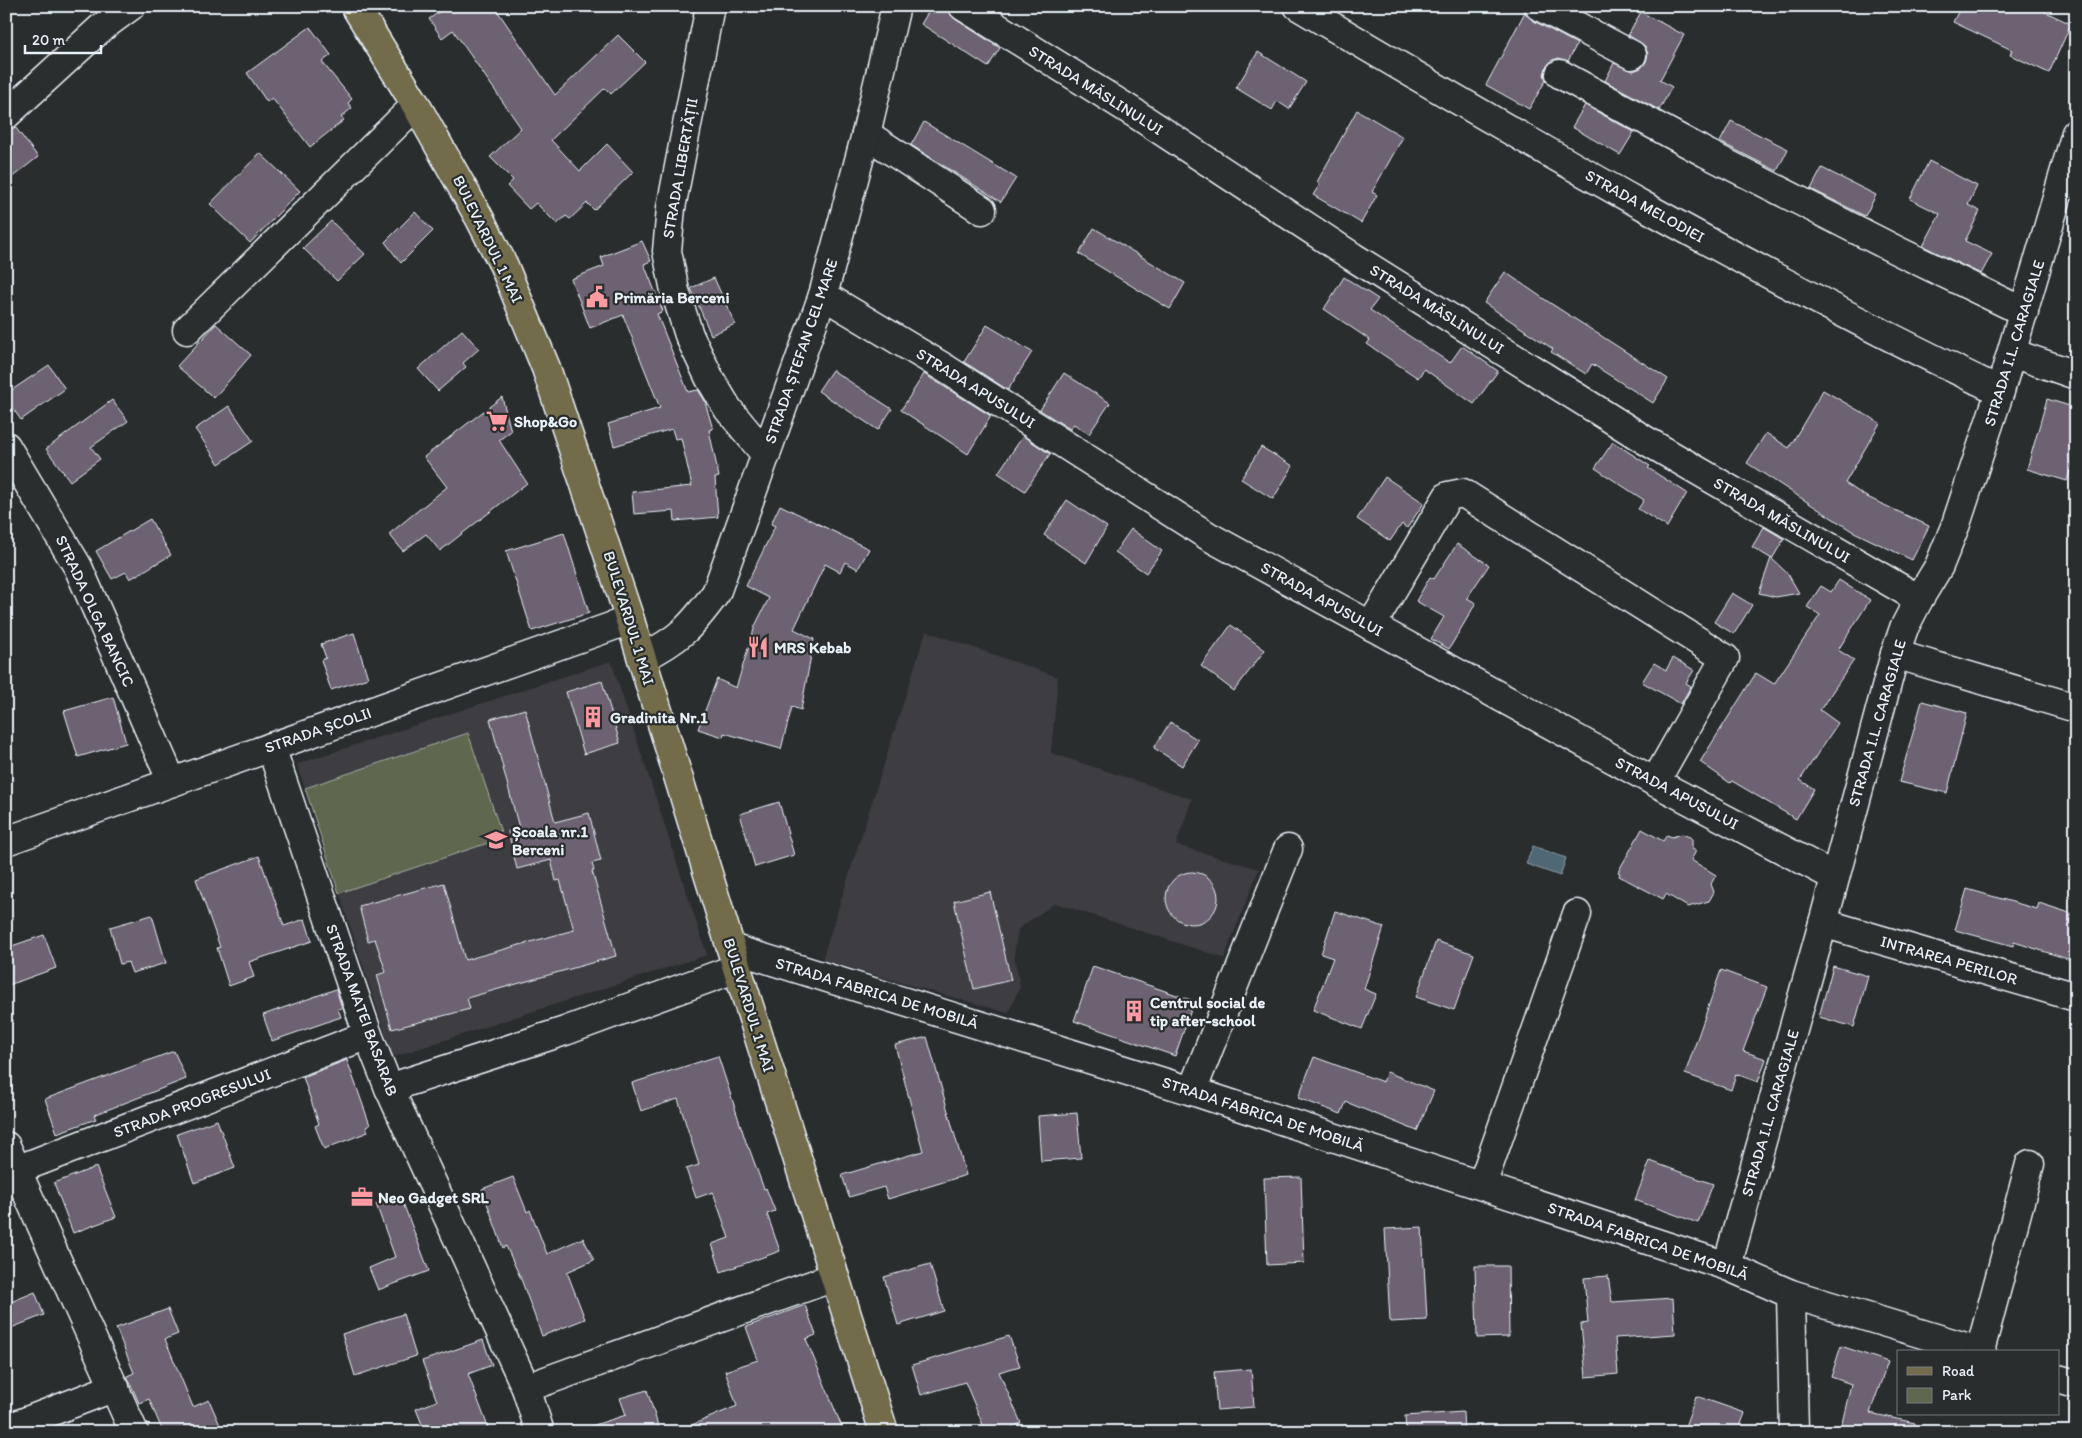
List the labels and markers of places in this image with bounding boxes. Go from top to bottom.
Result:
public building icon: Primăria Berceni [584,284,610,310]
place label: Primăria Berceni [614,288,730,307]
supermarket icon: Shop&Go [484,408,510,434]
place label: Shop&Go [514,412,577,432]
restaurant icon: MRS Kebab [745,634,771,660]
place label: MRS Kebab [774,638,851,657]
building icon: Gradinita Nr.1 [580,704,606,730]
place label: Gradinita Nr.1 [610,708,708,727]
place label: Școala nr.1 Berceni [512,822,588,859]
school or university icon: Școala nr.1 Berceni [483,827,509,853]
place label: Centrul social de tip after-school [1150,993,1266,1031]
building icon: Centrul social de tip after-school [1121,998,1147,1024]
office icon: Neo Gadget SRL [349,1184,375,1210]
place label: Neo Gadget SRL [378,1188,490,1208]

